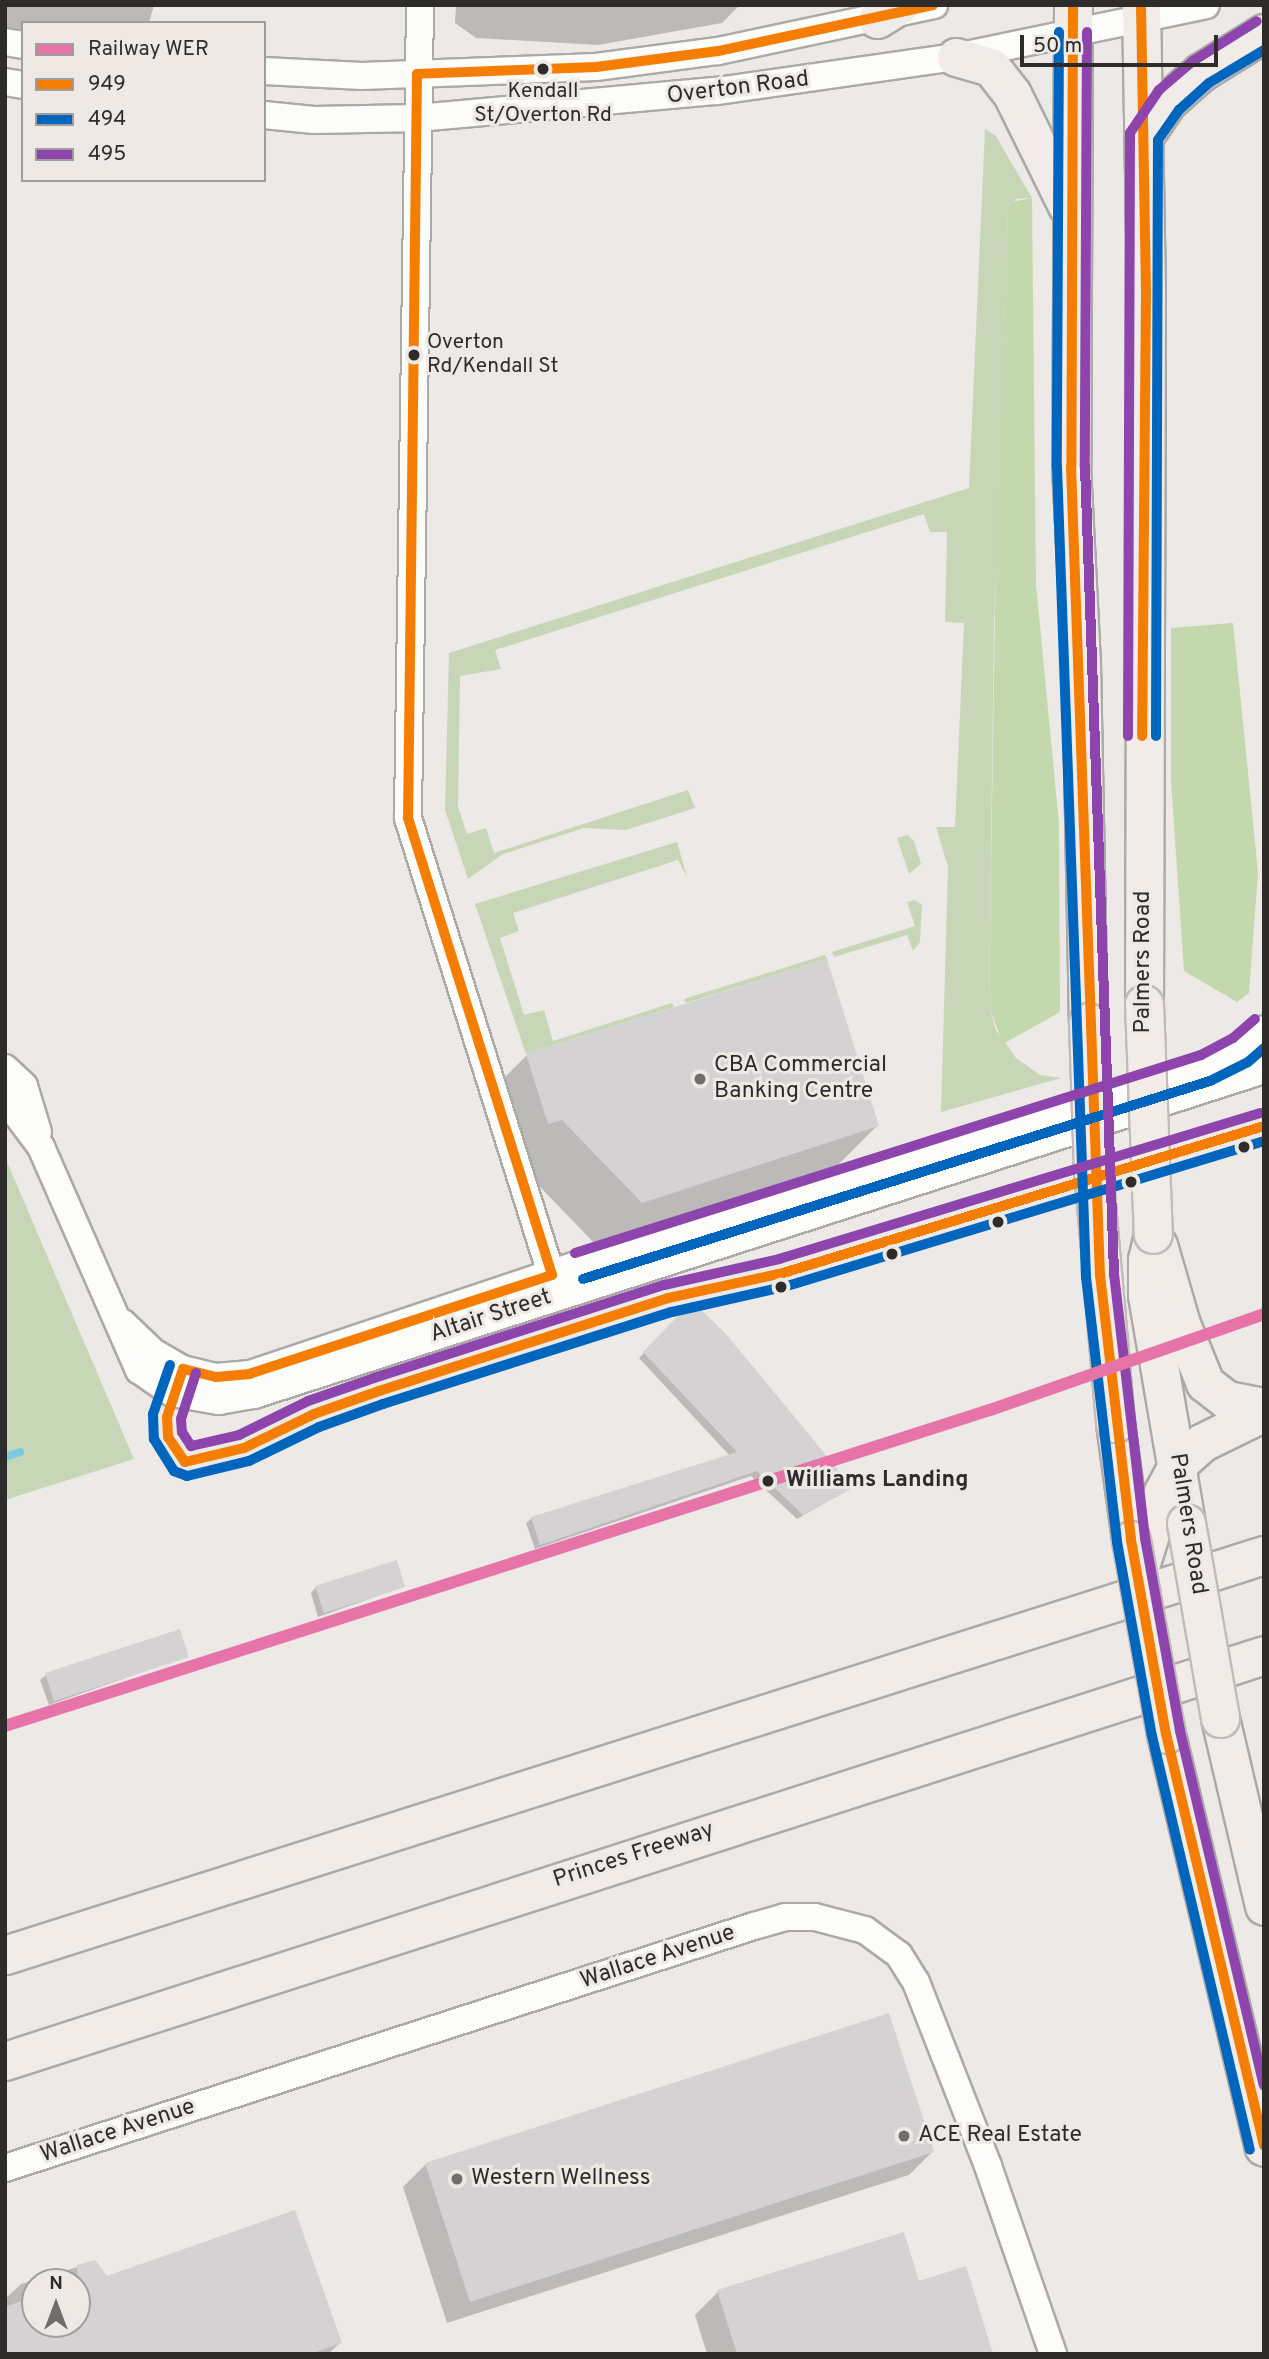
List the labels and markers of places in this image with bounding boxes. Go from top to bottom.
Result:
marker: Kendall St/Overton Rd [536,62,550,76]
place label: Kendall St/Overton Rd [474,79,612,129]
place label: Overton Rd/Kendall St [427,330,559,380]
marker: Overton Rd/Kendall St [407,348,421,362]
place label: CBA Commercial Banking Centre [714,1052,888,1106]
marker: CBA Commercial Banking Centre [692,1071,708,1087]
unlabelled marker [1237,1140,1251,1154]
unlabelled marker [1124,1175,1138,1189]
unlabelled marker [991,1215,1005,1229]
unlabelled marker [885,1247,899,1261]
unlabelled marker [774,1280,788,1294]
place label: Williams Landing [786,1467,969,1495]
marker: Williams Landing [756,1469,780,1493]
place label: ACE Real Estate [918,2122,1082,2150]
marker: ACE Real Estate [896,2128,912,2144]
place label: Western Wellness [471,2165,651,2193]
marker: Western Wellness [449,2171,465,2187]

